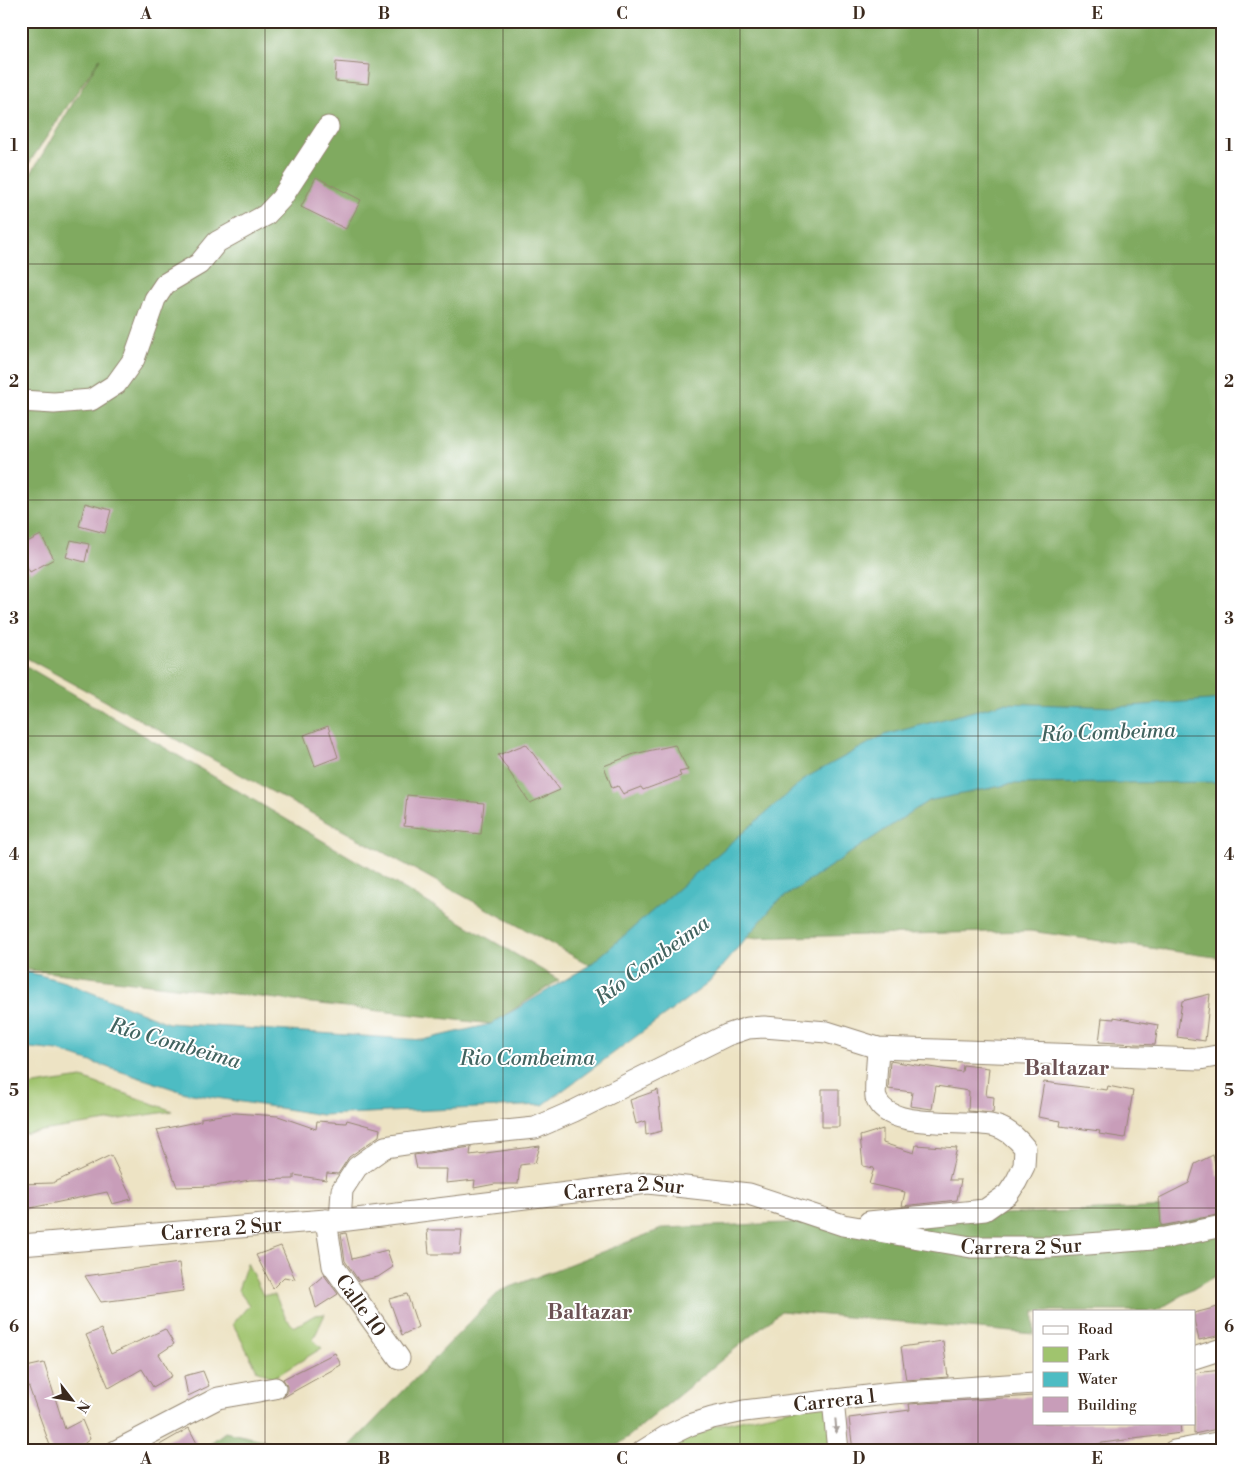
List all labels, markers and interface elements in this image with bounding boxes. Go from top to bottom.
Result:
text: A [139,4,152,24]
text: B [378,4,390,24]
text: C [616,4,628,24]
text: D [853,4,866,24]
text: E [1091,4,1103,24]
text: 1 [10,136,18,156]
text: 1 [1225,136,1233,156]
text: 2 [9,372,19,392]
text: 2 [1224,372,1234,392]
text: 3 [9,609,19,629]
text: 3 [1224,609,1234,629]
water label: Río Combeima [1039,718,1176,748]
text: 4 [9,845,20,865]
text: 4 [1224,845,1235,865]
water label: Río Combeima [589,910,715,1012]
water label: Río Combeima [105,1013,244,1075]
water label: Rio Combeima [458,1046,595,1072]
district label: Baltazar [1024,1056,1110,1082]
text: 5 [9,1081,19,1101]
text: 5 [1224,1081,1234,1101]
street label: Carrera 2 Sur [562,1172,686,1207]
street label: Carrera 2 Sur [160,1213,283,1247]
street label: Carrera 2 Sur [958,1233,1083,1261]
street label: Calle 10 [329,1270,391,1342]
district label: Baltazar [547,1300,633,1326]
legend [1033,1310,1196,1424]
text: 6 [9,1317,19,1337]
text: 6 [1224,1317,1234,1337]
text: Road [1078,1320,1113,1339]
text: Park [1078,1346,1110,1365]
text: Water [1077,1370,1118,1389]
north arrow [48,1374,98,1424]
street label: Carrera 1 [792,1384,878,1419]
text: Building [1077,1396,1137,1415]
text: N [72,1397,93,1416]
one-way arrow [832,1418,840,1434]
text: A [139,1449,152,1469]
text: B [378,1449,390,1469]
text: C [616,1449,628,1469]
text: D [853,1449,866,1469]
text: E [1091,1449,1103,1469]

